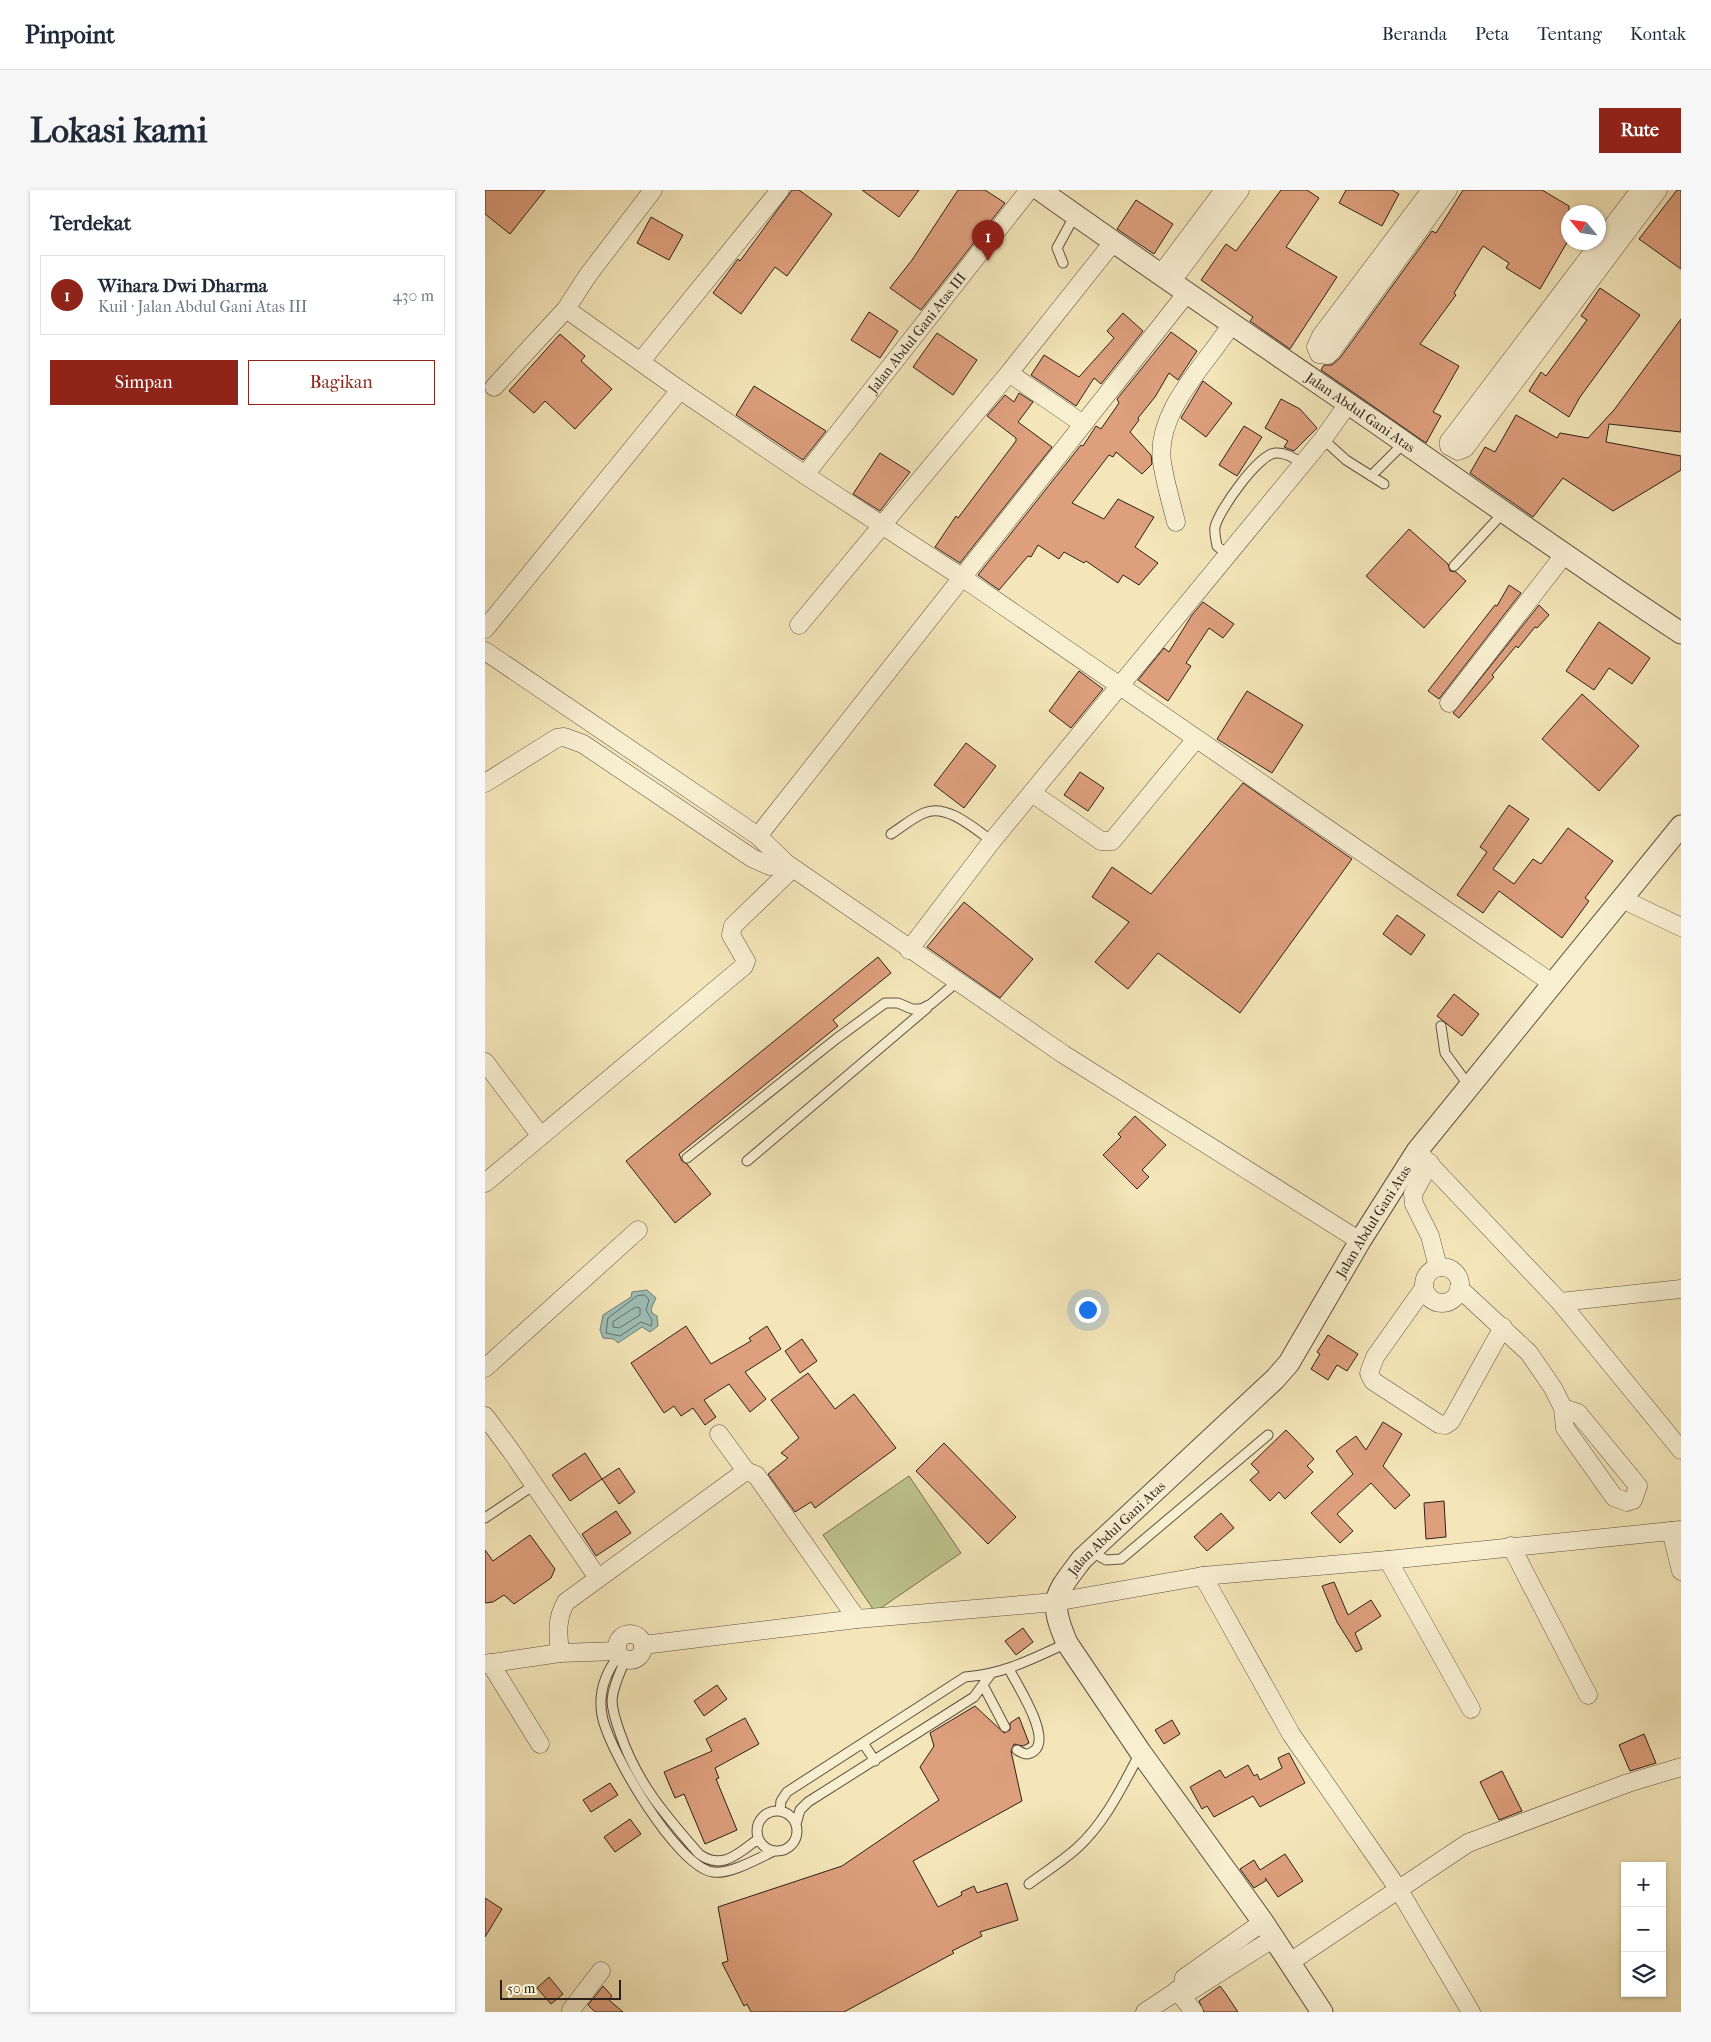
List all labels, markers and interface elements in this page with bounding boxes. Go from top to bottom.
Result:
text: Pinpoint [25,21,115,49]
text: Beranda [1382,24,1447,45]
text: Peta [1475,24,1509,45]
text: Tentang [1537,24,1602,45]
text: Kontak [1630,24,1686,45]
button: Rute [1599,108,1681,153]
text: Lokasi kami [30,110,207,151]
north arrow [1561,205,1606,250]
text: Terdekat [50,211,131,235]
pin: 1 [972,220,1004,261]
street label: Jalan Abdul Gani Atas III [864,269,970,397]
text: Wihara Dwi Dharma [98,275,268,297]
text: 1 [64,286,70,305]
text: 430 m [392,286,434,305]
text: Kuil · Jalan Abdul Gani Atas III [98,297,307,316]
button: Simpan [50,360,238,405]
button: Bagikan [248,360,435,405]
street label: Jalan Abdul Gani Atas [1302,368,1419,456]
street label: Jalan Abdul Gani Atas [1332,1162,1414,1281]
your location [1075,1297,1101,1323]
street label: Jalan Abdul Gani Atas [1063,1477,1169,1580]
map controls [1621,1862,1666,1997]
button: + [1621,1862,1666,1907]
button: − [1621,1907,1666,1952]
button: layers [1621,1952,1666,1997]
scale bar [500,1977,621,2000]
text: 50 m [507,1980,535,1997]

